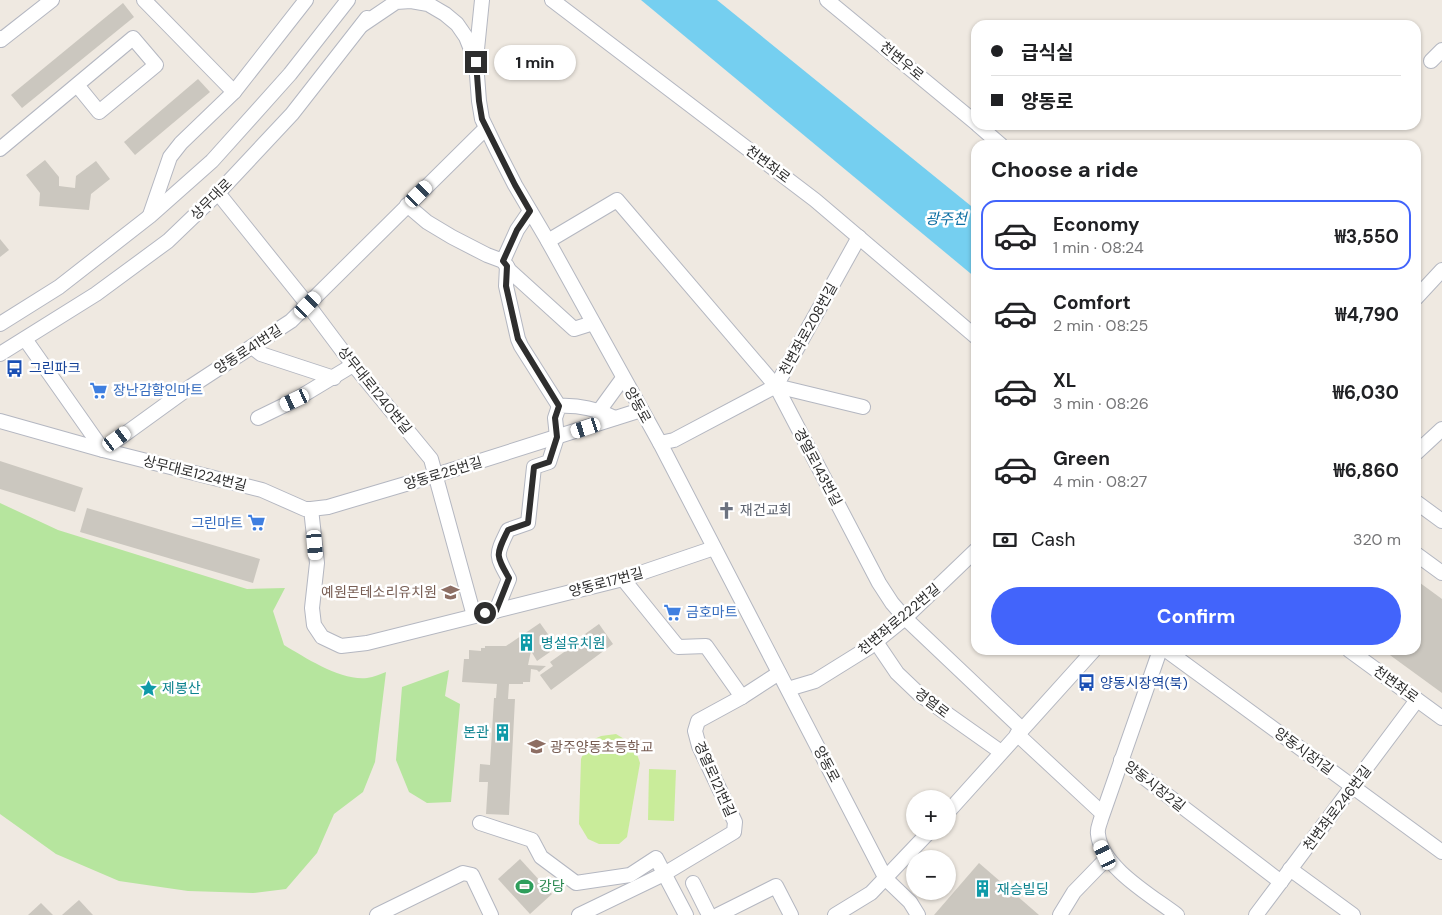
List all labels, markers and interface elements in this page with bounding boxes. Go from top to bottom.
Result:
street label: 천변우로 [876,38,928,85]
text: 급식실 [1021,40,1073,65]
callout: 1 min [494,44,576,80]
route end [465,51,487,73]
text: 1 min [516,52,554,73]
text: 양동로 [1021,89,1073,114]
street label: 천변좌로 [742,141,794,187]
text: Choose a ride [991,155,1139,184]
street label: 상무대로 [186,174,236,224]
car [403,178,434,210]
water label: 광주천 [925,209,969,229]
text: Economy [1053,212,1140,237]
icon: car [993,213,1038,258]
text: ₩3,550 [1335,224,1399,249]
text: 1 min · 08:24 [1053,237,1144,258]
street label: 천변좌로208번길 [775,279,841,379]
car [292,289,323,321]
text: Comfort [1053,290,1131,315]
icon: car [993,291,1038,336]
text: ₩4,790 [1335,302,1399,327]
text: 2 min · 08:25 [1053,315,1148,336]
street label: 양동로41번길 [211,320,285,378]
street label: 상무대로1240번길 [334,343,416,437]
bus stop icon: 그린파크 [5,358,25,378]
place label: 그린파크 [29,359,81,377]
text: XL [1053,368,1076,393]
icon: car [993,369,1038,414]
supermarket icon: 장난감할인마트 [89,380,109,400]
text: ₩6,030 [1333,380,1399,405]
place label: 장난감할인마트 [113,381,203,399]
street label: 양동로 [621,384,655,426]
car [278,387,311,413]
text: 3 min · 08:26 [1053,393,1149,414]
car [569,416,602,440]
car [100,424,133,454]
street label: 경열로143번길 [790,425,846,509]
text: Green [1053,446,1110,471]
icon: car [993,447,1038,492]
street label: 상무대로1224번길 [141,451,249,495]
street label: 양동로25번길 [402,453,484,493]
text: ₩6,860 [1334,458,1399,483]
text: 4 min · 08:27 [1053,471,1147,492]
church icon: 재건교회 [716,500,736,520]
place label: 재건교회 [740,501,792,519]
supermarket icon: 그린마트 [247,513,267,533]
place label: 그린마트 [191,514,243,532]
icon: cash [991,526,1019,554]
text: Cash [1031,527,1075,552]
car [306,529,323,561]
text: 320 m [1353,529,1401,550]
street label: 양동로17번길 [567,563,645,601]
street label: 천변좌로222번길 [854,579,944,659]
school or university icon: 예원몬테소리유치원 [441,582,461,602]
place label: 예원몬테소리유치원 [321,583,437,601]
button: Confirm [991,587,1401,645]
route start [474,602,496,624]
supermarket icon: 금호마트 [662,602,682,622]
place label: 금호마트 [686,603,738,621]
building icon: 병설유치원 [517,633,537,653]
place label: 병설유치원 [541,634,605,652]
street label: 천변좌로 [1370,662,1422,706]
bus stop icon: 양동시장역(북) [1076,673,1096,693]
place label: 양동시장역(북) [1100,674,1188,692]
place icon: 제봉산 [138,678,158,698]
place label: 제봉산 [162,679,201,697]
street label: 경열로 [911,684,953,722]
building icon: 본관 [493,722,513,742]
place label: 본관 [463,723,489,741]
street label: 양동시장1길 [1271,724,1337,778]
school or university icon: 광주양동초등학교 [526,737,546,757]
place label: 광주양동초등학교 [550,738,653,756]
street label: 경열로121번길 [690,738,740,820]
street label: 양동로 [810,743,844,785]
street label: 양동시장2길 [1121,757,1189,815]
street label: 천변좌로246번길 [1299,762,1375,854]
map controls [906,790,956,900]
button: + [906,790,956,840]
car [1091,838,1118,872]
button: − [906,850,956,900]
sports icon: 강당 [515,876,535,896]
place label: 강당 [539,877,565,895]
building icon: 재승빌딩 [973,879,993,899]
place label: 재승빌딩 [997,880,1049,898]

